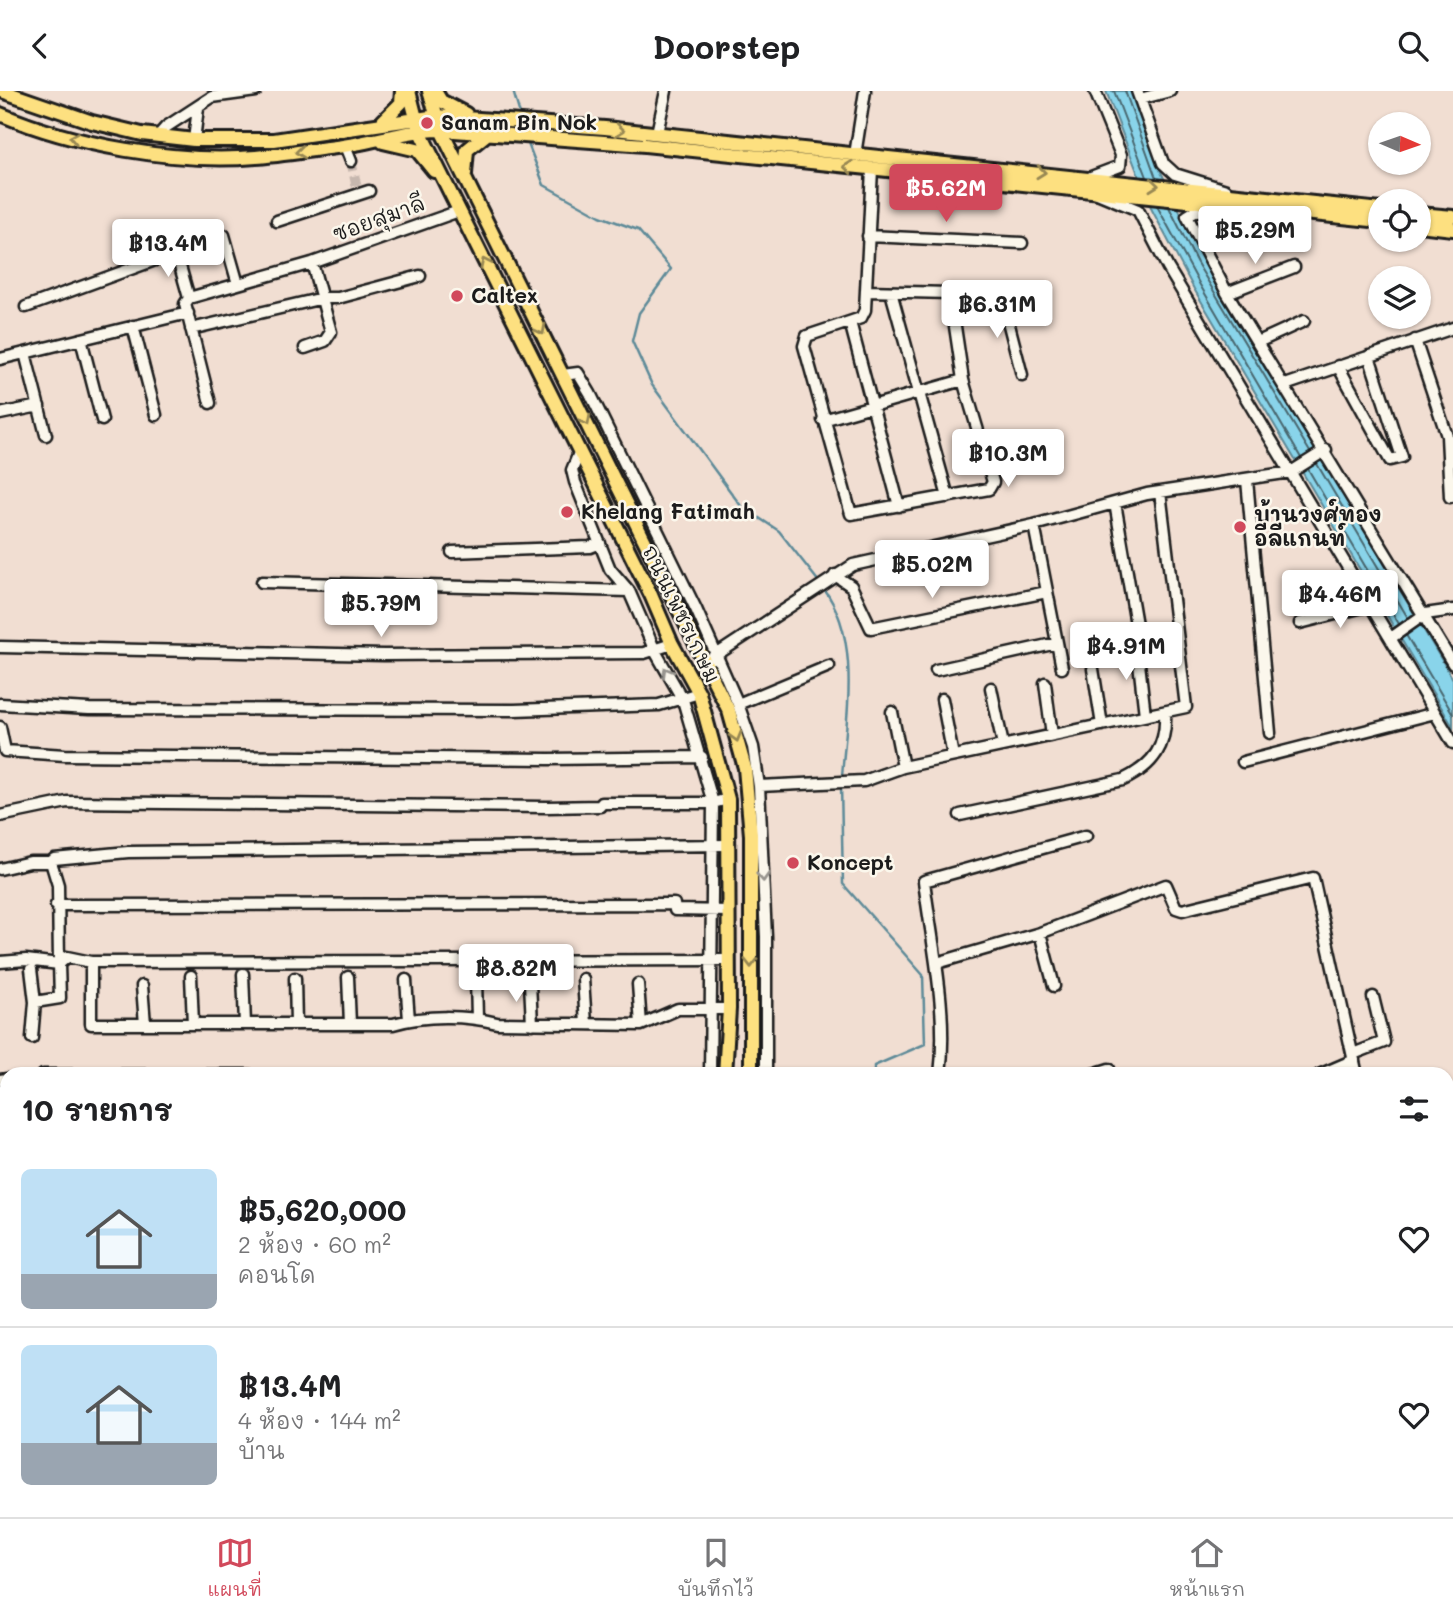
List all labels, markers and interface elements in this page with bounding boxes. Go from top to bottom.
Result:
text: Doorstep [652,25,801,67]
icon: back [21,27,59,65]
icon: search [1394,27,1432,65]
place label: Sanam Bin Nok [441,108,597,135]
north arrow [1368,112,1432,175]
map controls [1368,112,1431,329]
marker: Sanam Bin Nok [419,115,435,131]
one-way arrow [614,122,626,137]
one-way arrow [68,131,80,146]
one-way arrow [294,144,306,159]
one-way arrow [842,159,854,174]
one-way arrow [1036,164,1047,179]
pin: ฿5.62M [889,165,1003,224]
text: ฿5.62M [905,172,987,202]
one-way arrow [1148,177,1160,192]
street label: ซอยสุมาลี [328,188,430,251]
button: locate [1368,189,1431,252]
pin: ฿5.29M [1198,207,1312,266]
text: ฿5.29M [1214,214,1296,244]
pin: ฿13.4M [111,219,225,279]
text: ฿13.4M [128,227,208,257]
one-way arrow [479,258,493,270]
button: layers [1368,266,1431,329]
place label: Caltex [471,281,538,308]
pin: ฿6.31M [940,281,1054,340]
marker: Caltex [449,288,465,304]
text: ฿6.31M [957,288,1037,318]
one-way arrow [532,323,546,335]
one-way arrow [578,414,592,426]
pin: ฿10.3M [951,429,1065,489]
text: ฿10.3M [968,437,1048,467]
place label: Khelang Fatimah [581,497,755,524]
place label: บ้านวงศ์ทอง อีลีแกนท์ [1254,498,1382,551]
marker: Khelang Fatimah [559,504,575,520]
marker: บ้านวงศ์ทอง อีลีแกนท์ [1232,519,1248,535]
street label: ถนนเพชรเกษม [637,540,727,687]
pin: ฿5.02M [875,540,989,600]
text: ฿5.02M [891,548,973,578]
pin: ฿4.46M [1283,571,1397,630]
text: ฿4.46M [1298,578,1382,608]
pin: ฿5.79M [324,580,438,639]
text: ฿5.79M [340,587,422,617]
pin: ฿4.91M [1069,623,1183,682]
text: ฿4.91M [1086,630,1166,660]
one-way arrow [662,666,675,679]
one-way arrow [728,731,743,743]
place label: Koncept [807,848,893,875]
marker: Koncept [785,855,801,871]
one-way arrow [756,871,771,882]
pin: ฿8.82M [459,944,573,1004]
text: ฿8.82M [475,952,557,982]
one-way arrow [743,958,759,969]
text: 10 รายการ [21,1089,173,1129]
icon: filters [1395,1090,1433,1128]
text: ฿5,620,000 [238,1189,406,1229]
icon: home [77,1197,161,1281]
icon: heart [1395,1220,1433,1258]
text: 2 ห้อง · 60 m² [238,1229,391,1259]
text: คอนโด [238,1259,316,1289]
text: ฿13.4M [238,1365,342,1405]
icon: home [77,1373,161,1457]
icon: heart [1395,1396,1433,1434]
text: 4 ห้อง · 144 m² [238,1405,401,1435]
text: บ้าน [238,1435,285,1465]
tab: แผนที่ [208,1534,262,1601]
tab: บันทึกไว้ [677,1534,754,1601]
tab: หน้าแรก [1169,1534,1245,1601]

